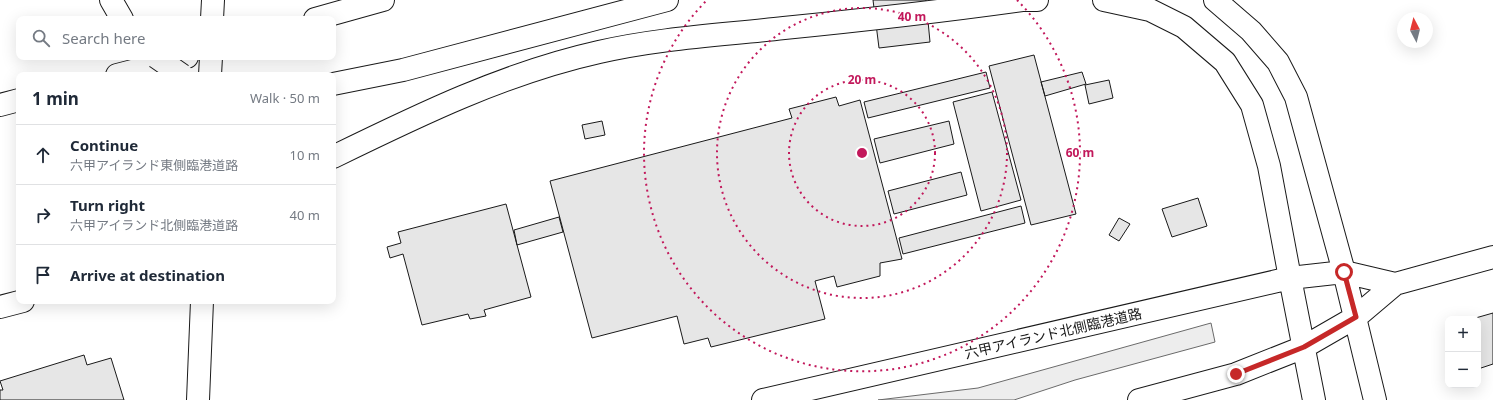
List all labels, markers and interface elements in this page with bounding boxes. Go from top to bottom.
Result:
text: 40 m [898,8,926,25]
north arrow [1397,12,1433,48]
search box [16,16,336,60]
icon: search [30,27,52,49]
text: Search here [62,28,145,48]
text: 20 m [848,71,876,88]
text: 1 min [32,87,79,110]
text: Walk · 50 m [250,89,320,107]
text: Continue [70,135,138,155]
icon: ahead [32,144,54,166]
text: 60 m [1066,144,1094,161]
text: 10 m [290,146,320,164]
centre of rings [855,146,869,160]
text: 六甲アイランド東側臨港道路 [70,156,238,174]
text: Turn right [70,195,145,215]
icon: right [32,204,54,226]
text: 40 m [290,206,320,224]
text: 六甲アイランド北側臨港道路 [70,216,238,234]
route start [1335,263,1353,281]
icon: arrive [32,264,54,286]
text: Arrive at destination [70,265,225,285]
street label: 六甲アイランド北側臨港道路 [963,303,1143,363]
map controls [1445,316,1481,388]
button: + [1445,316,1481,352]
button: − [1445,352,1481,388]
route end [1227,365,1245,383]

